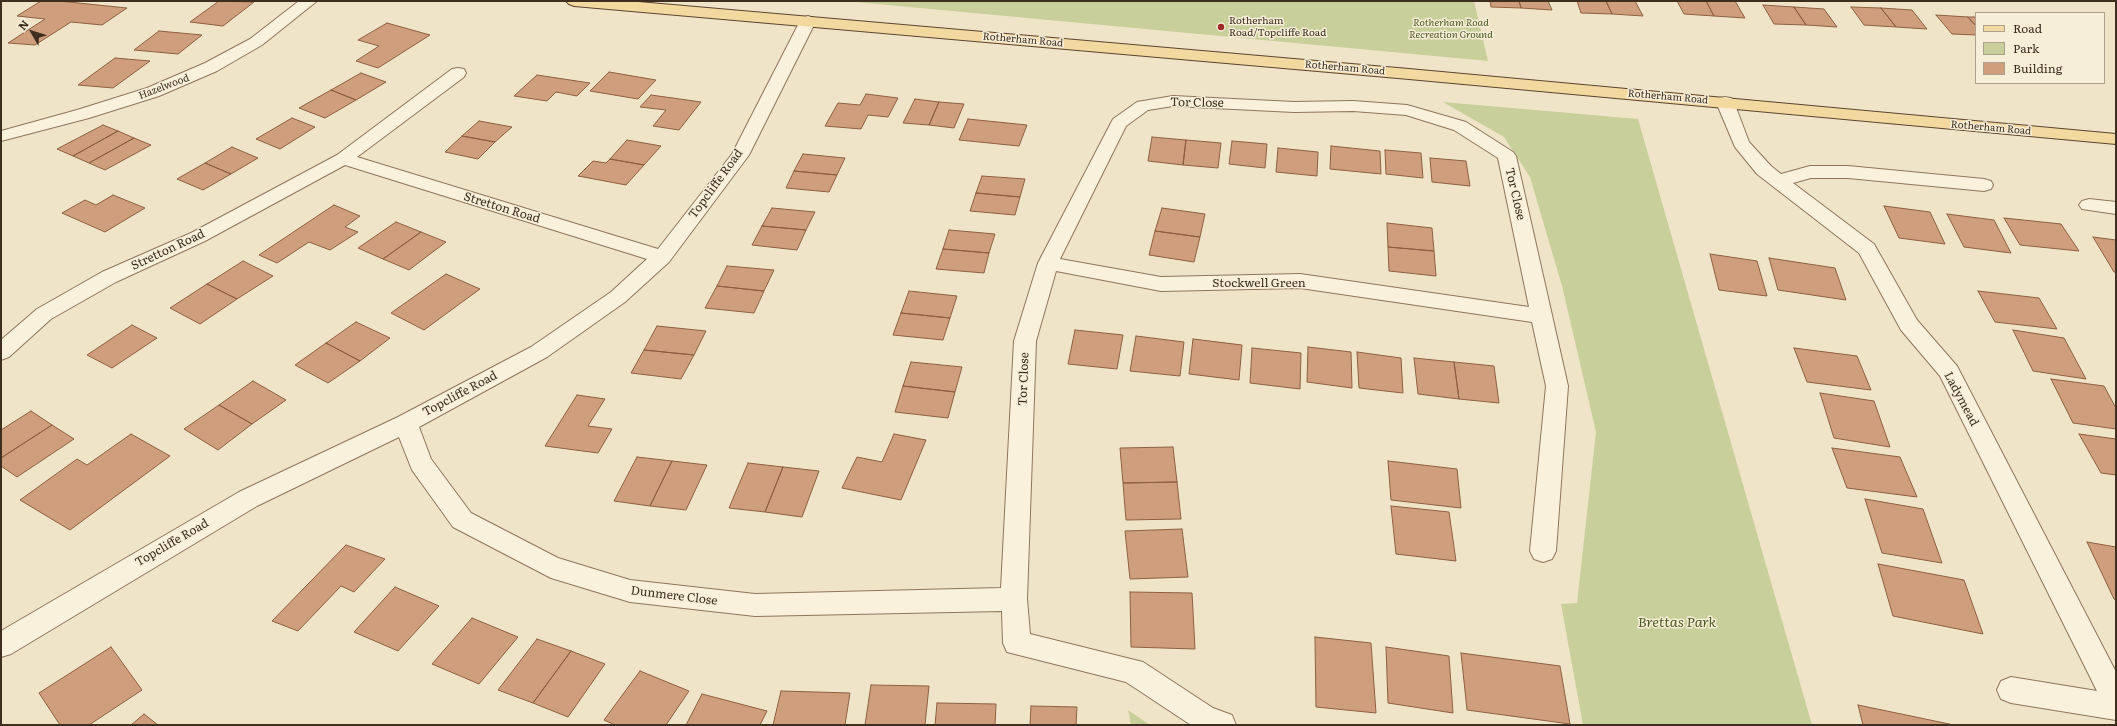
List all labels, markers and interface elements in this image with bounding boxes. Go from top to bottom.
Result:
north arrow [12,12,52,52]
legend [1975,12,2105,84]
place label: Rotherham Road/Topcliffe Road [1229,15,1326,38]
text: N [14,16,32,33]
park label: Rotherham Road Recreation Ground [1409,17,1493,40]
text: Road [2013,19,2042,37]
marker: Rotherham Road/Topcliffe Road [1216,22,1226,32]
street label: Rotherham Road [982,31,1064,49]
text: Park [2013,39,2039,57]
street label: Rotherham Road [1304,59,1386,77]
text: Building [2013,59,2062,77]
street label: Hazelwood [137,72,191,102]
street label: Rotherham Road [1627,88,1709,106]
street label: Tor Close [1170,95,1224,111]
street label: Rotherham Road [1950,119,2032,137]
street label: Topcliffe Road [686,146,746,222]
street label: Tor Close [1502,166,1528,222]
street label: Stretton Road [462,190,542,226]
street label: Stretton Road [129,227,207,273]
street label: Stockwell Green [1212,276,1306,290]
street label: Tor Close [1016,352,1032,406]
street label: Topcliffe Road [420,368,500,420]
street label: Ladymead [1941,369,1981,429]
street label: Topcliffe Road [133,516,211,570]
street label: Dunmere Close [630,584,718,608]
park label: Brettas Park [1638,615,1716,631]

